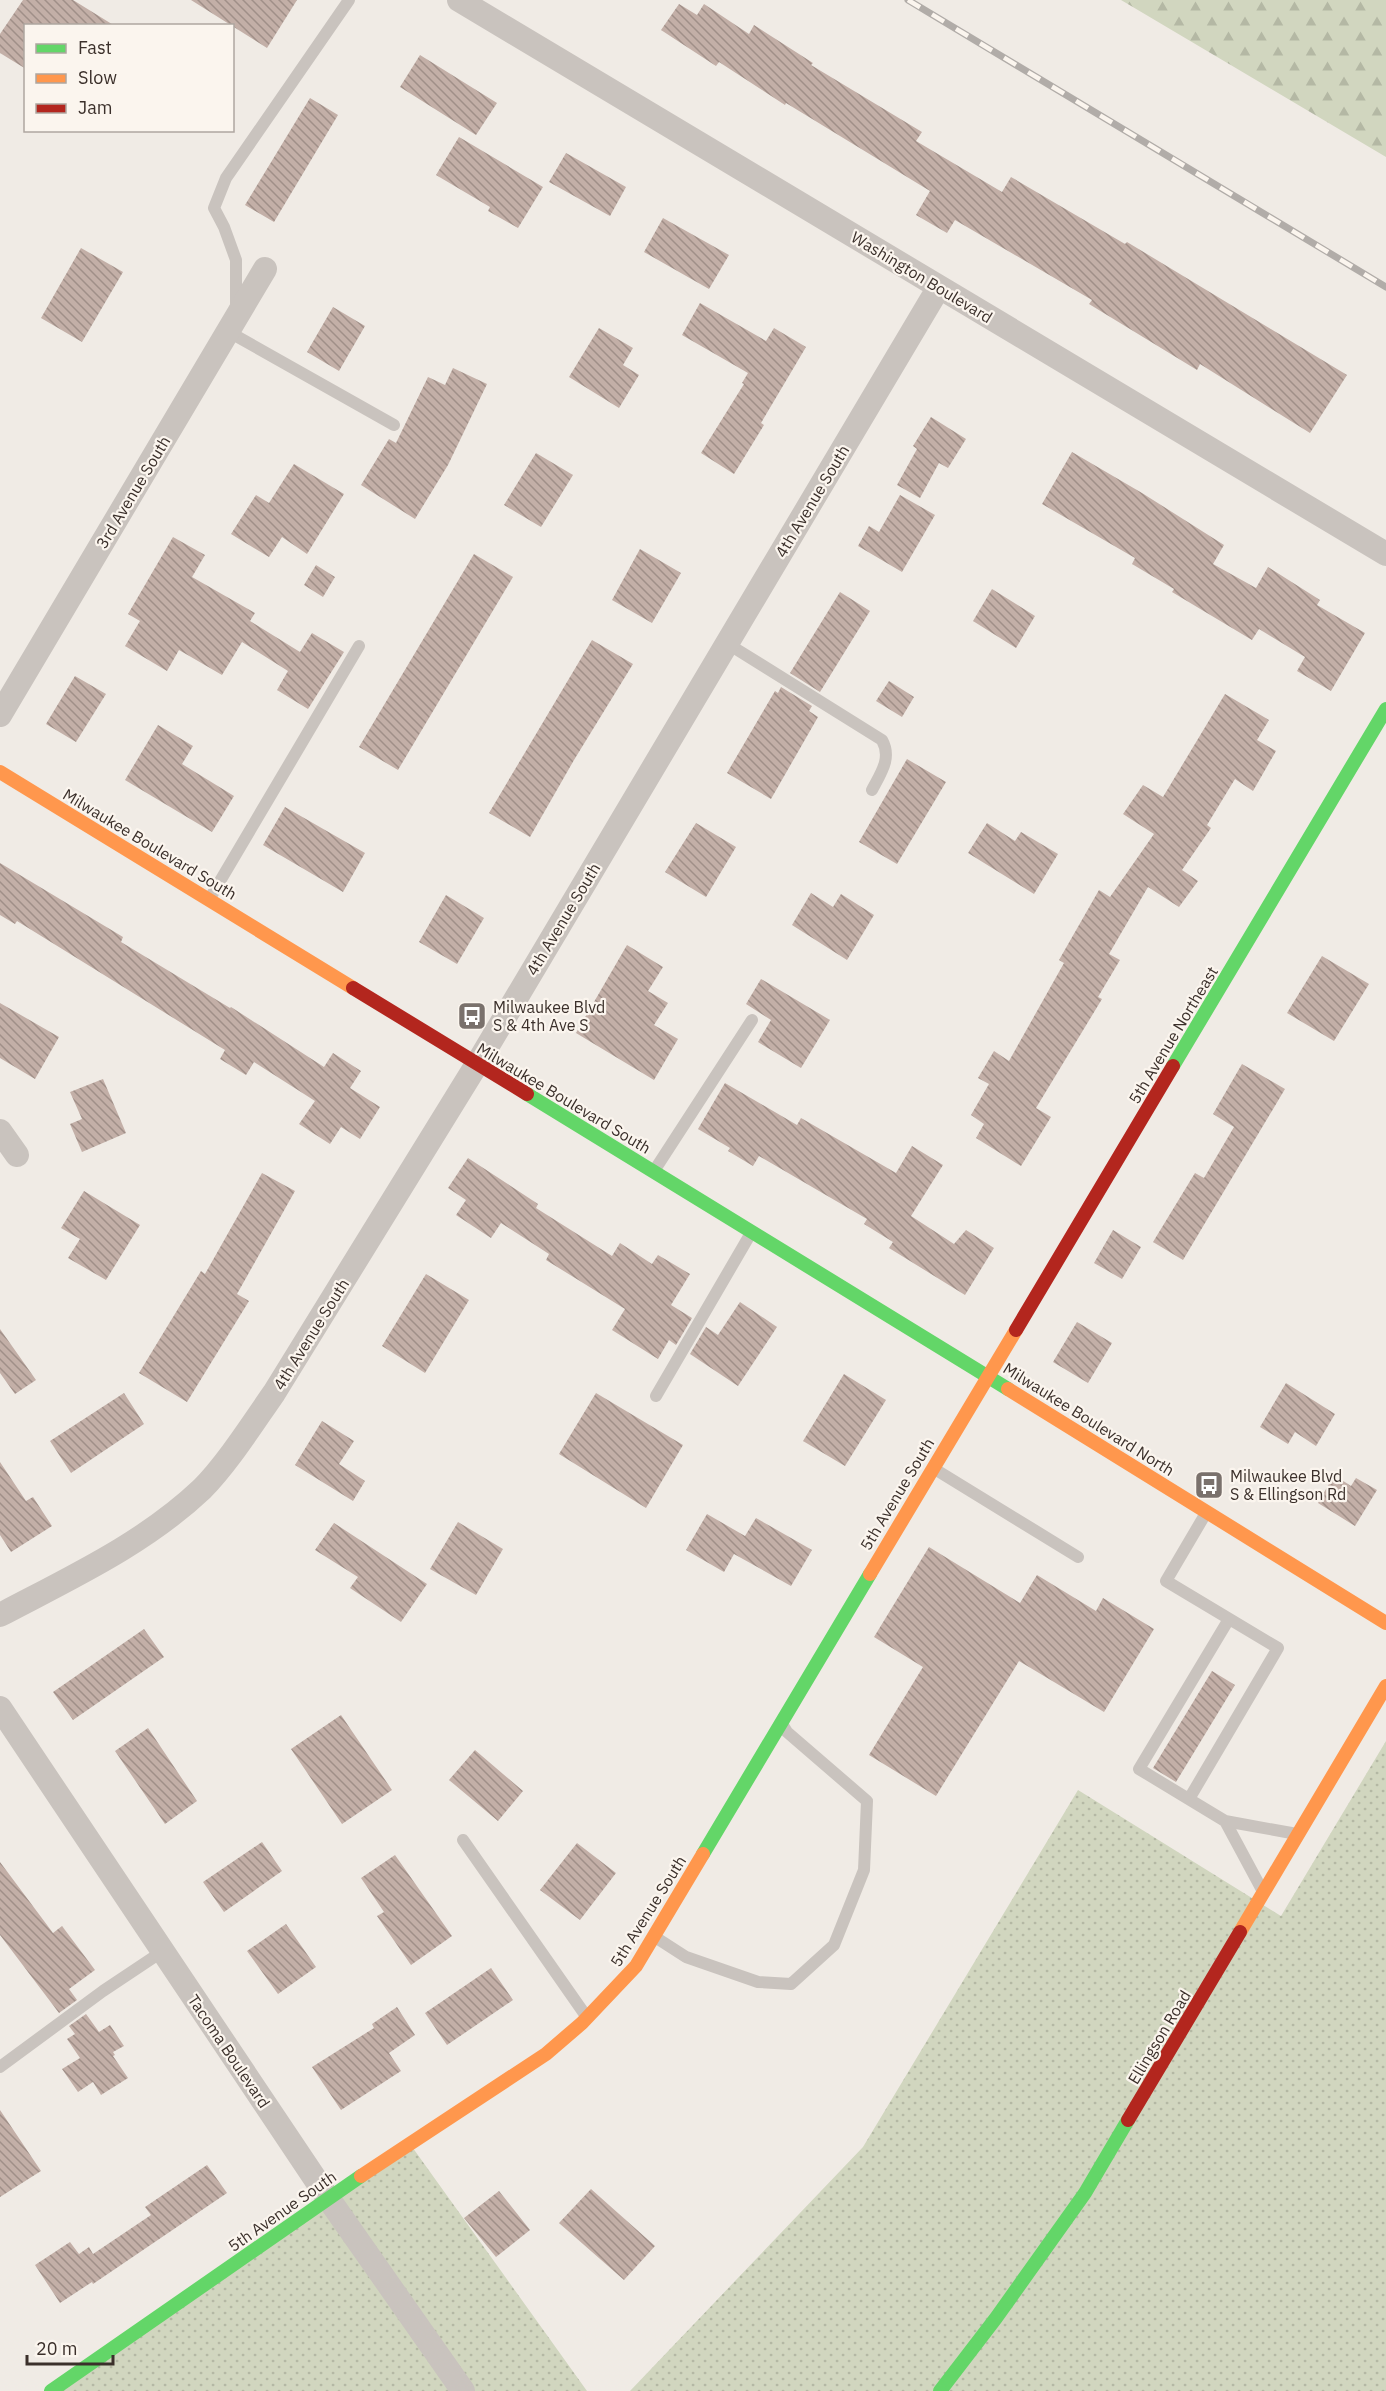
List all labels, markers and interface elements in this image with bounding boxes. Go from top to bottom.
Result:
legend [24,24,234,132]
text: Fast [78,36,112,59]
text: Slow [78,66,117,89]
text: Jam [78,96,113,119]
street label: Washington Boulevard [848,227,996,327]
street label: 3rd Avenue South [92,432,174,552]
street label: 4th Avenue South [771,441,853,561]
street label: Milwaukee Boulevard South [59,784,241,904]
street label: 4th Avenue South [522,859,604,979]
street label: 5th Avenue Northeast [1124,963,1222,1107]
place label: Milwaukee Blvd S & 4th Ave S [493,997,605,1035]
bus stop icon: Milwaukee Blvd S & 4th Ave S [456,1000,488,1032]
street label: Milwaukee Boulevard South [473,1038,655,1158]
street label: 4th Avenue South [269,1275,353,1393]
street label: Milwaukee Boulevard North [1000,1358,1178,1480]
street label: 5th Avenue South [856,1434,938,1554]
place label: Milwaukee Blvd S & Ellingson Rd [1230,1466,1346,1504]
bus stop icon: Milwaukee Blvd S & Ellingson Rd [1193,1469,1225,1501]
street label: 5th Avenue South [606,1852,690,1970]
street label: Ellingson Road [1123,1986,1195,2088]
street label: Tacoma Boulevard [184,1990,274,2112]
street label: 5th Avenue South [224,2166,340,2256]
scale bar [27,2328,112,2366]
text: 20 m [36,2337,78,2360]

